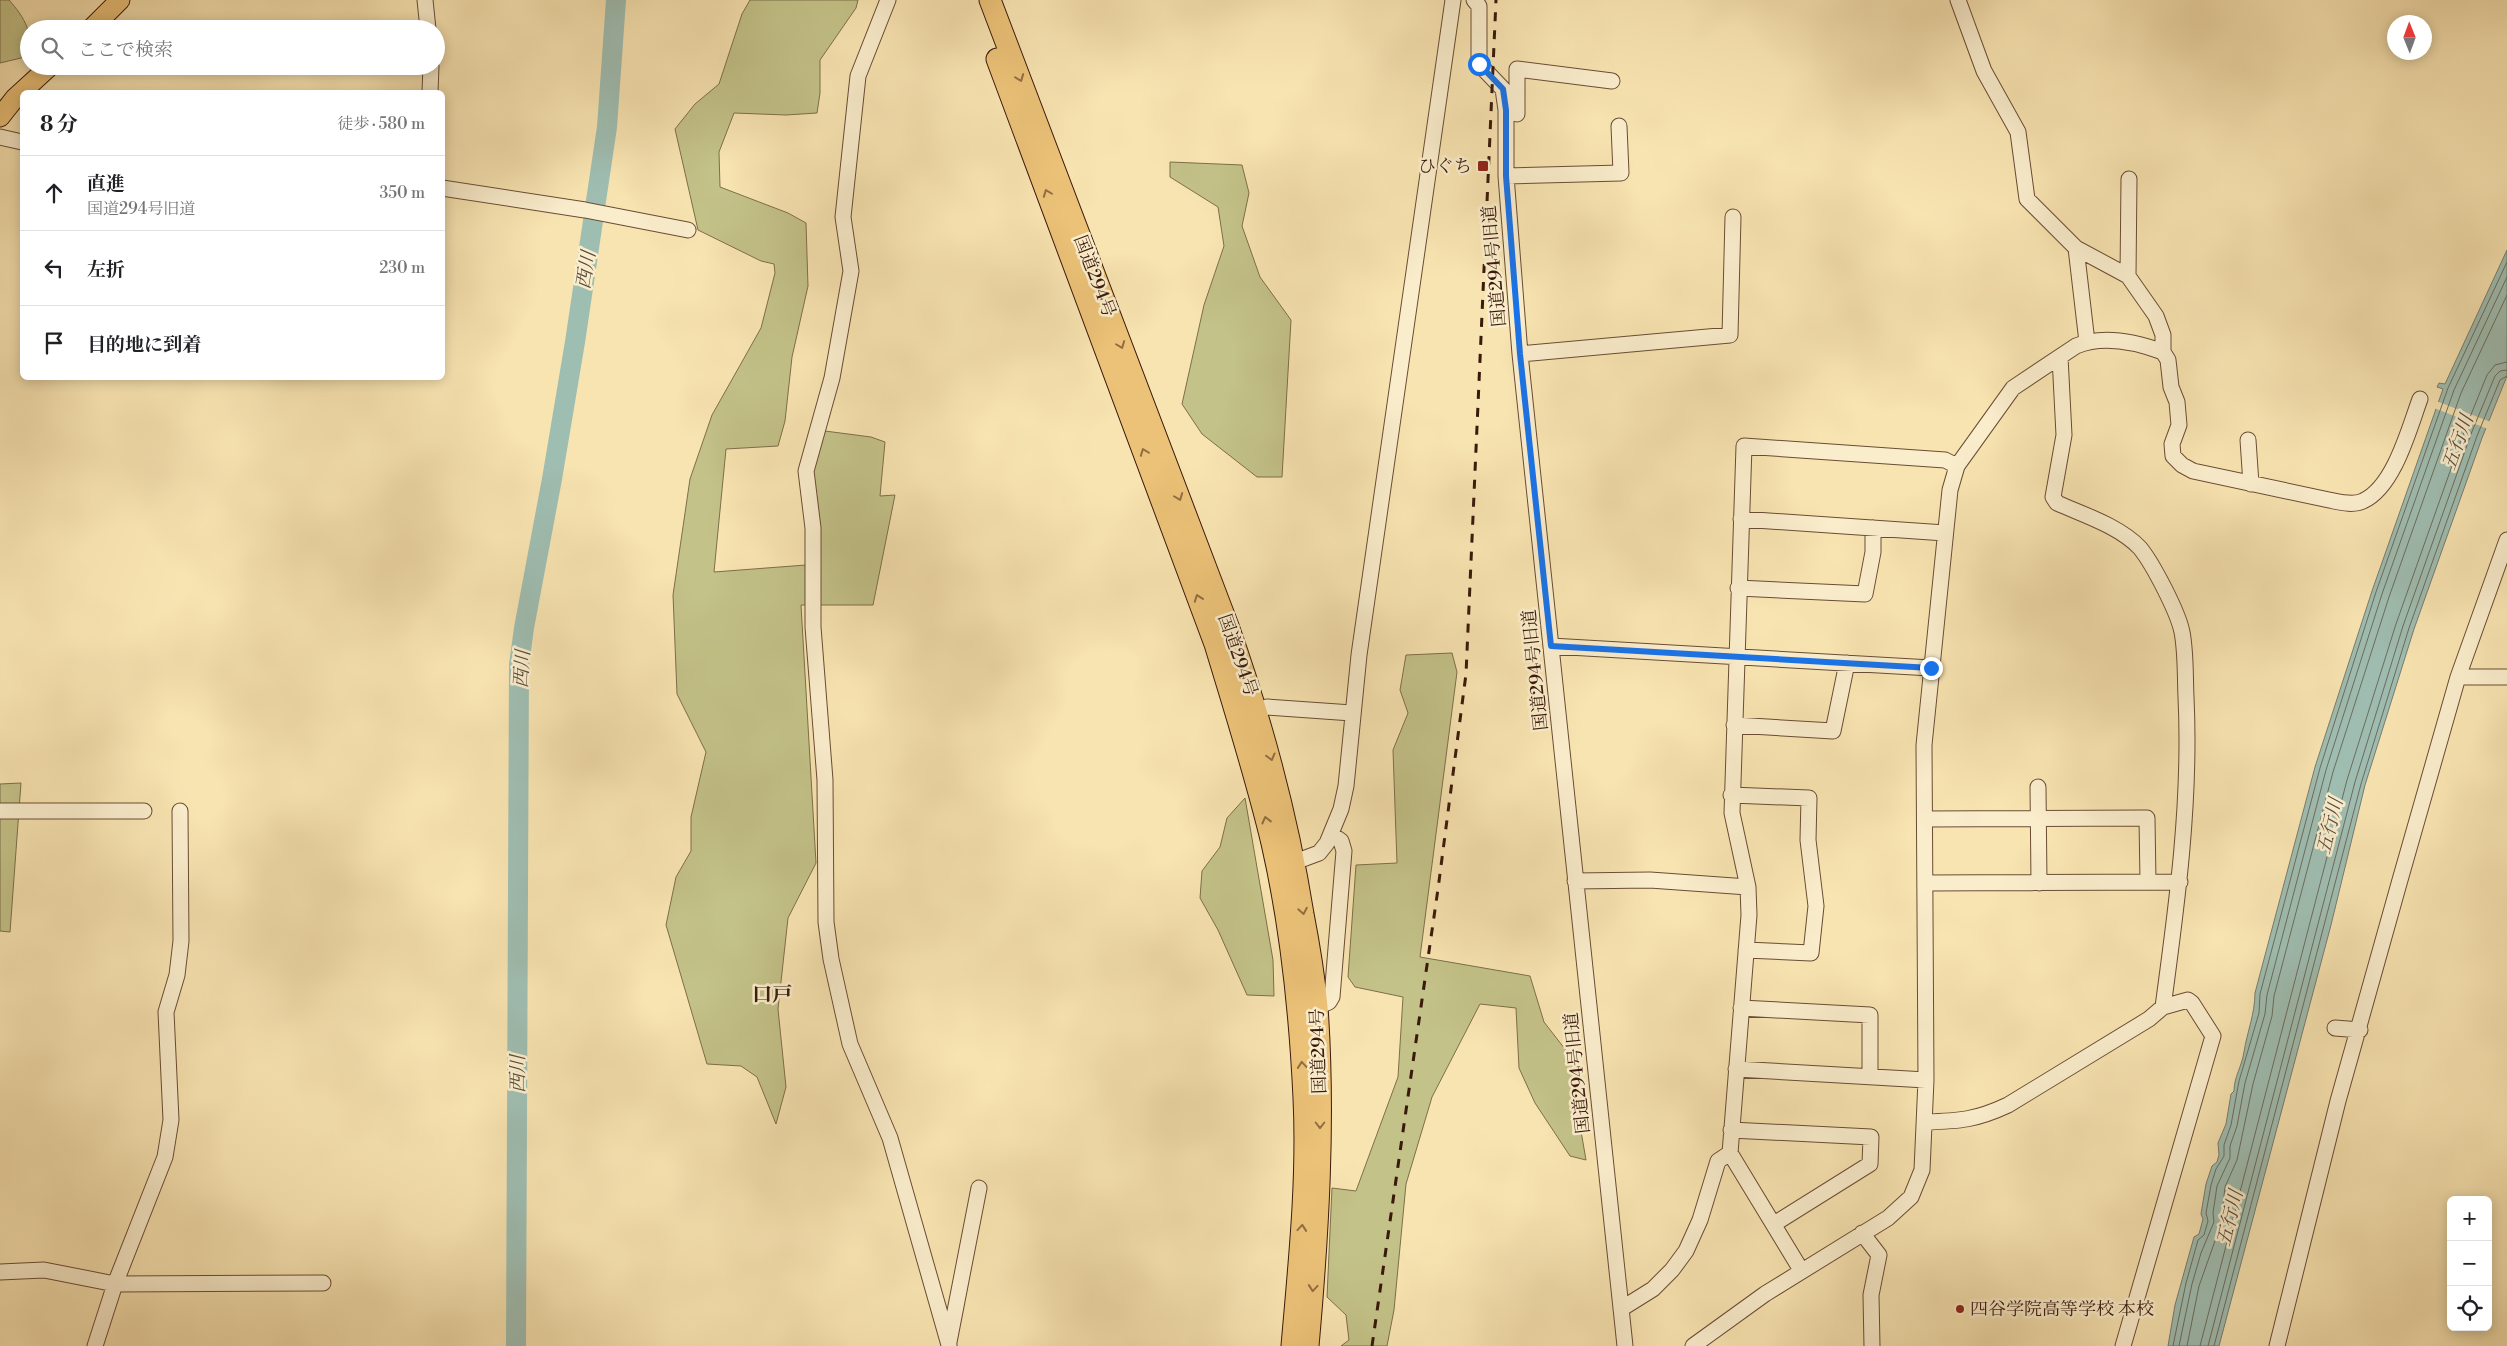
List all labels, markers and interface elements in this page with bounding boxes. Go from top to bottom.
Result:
north arrow [2387,15,2432,60]
search box [20,20,445,75]
icon: search [38,34,66,62]
text: ここで検索 [78,38,173,62]
route start [1468,53,1491,76]
one-way arrow [1014,73,1024,82]
text: 8 分 [40,112,78,138]
text: 徒歩 · 580 m [337,114,425,134]
place label: ひぐち [1418,155,1472,178]
marker: ひぐち [1476,159,1490,173]
text: 直進 [87,172,125,196]
icon: ahead [40,179,68,207]
text: 350 m [379,183,425,203]
one-way arrow [1043,189,1053,198]
text: 国道294号旧道 [87,199,195,219]
street label: 国道294号旧道 [1478,204,1511,328]
street label: 国道294号 [1068,232,1121,320]
water label: 西川 [571,248,601,291]
icon: left [40,254,68,282]
text: 左折 [87,258,125,282]
text: 230 m [379,258,425,278]
icon: arrive [40,329,68,357]
text: 目的地に到着 [87,333,201,357]
one-way arrow [1115,340,1125,348]
water label: 五行川 [2437,410,2480,473]
one-way arrow [1140,448,1150,457]
one-way arrow [1173,492,1183,500]
one-way arrow [1194,595,1204,603]
street label: 国道294号旧道 [1518,608,1553,732]
street label: 国道294号 [1213,611,1262,699]
water label: 西川 [509,647,535,689]
route end [1920,657,1943,680]
one-way arrow [1265,752,1275,760]
water label: 五行川 [2311,794,2349,857]
one-way arrow [1261,815,1272,824]
one-way arrow [1297,908,1308,916]
district label: 口戸 [752,983,792,1008]
street label: 国道294号 [1306,1008,1331,1094]
street label: 国道294号旧道 [1560,1011,1595,1135]
water label: 西川 [506,1053,530,1093]
one-way arrow [1296,1061,1307,1069]
one-way arrow [1315,1122,1325,1130]
water label: 五行川 [2211,1186,2249,1249]
map controls [2447,1196,2492,1331]
button: + [2447,1196,2492,1241]
one-way arrow [1296,1223,1307,1231]
button: − [2447,1241,2492,1286]
one-way arrow [1308,1284,1319,1292]
button: locate [2447,1286,2492,1331]
place label: 四谷学院高等学校 本校 [1970,1298,2154,1321]
marker: 四谷学院高等学校 本校 [1954,1303,1966,1315]

